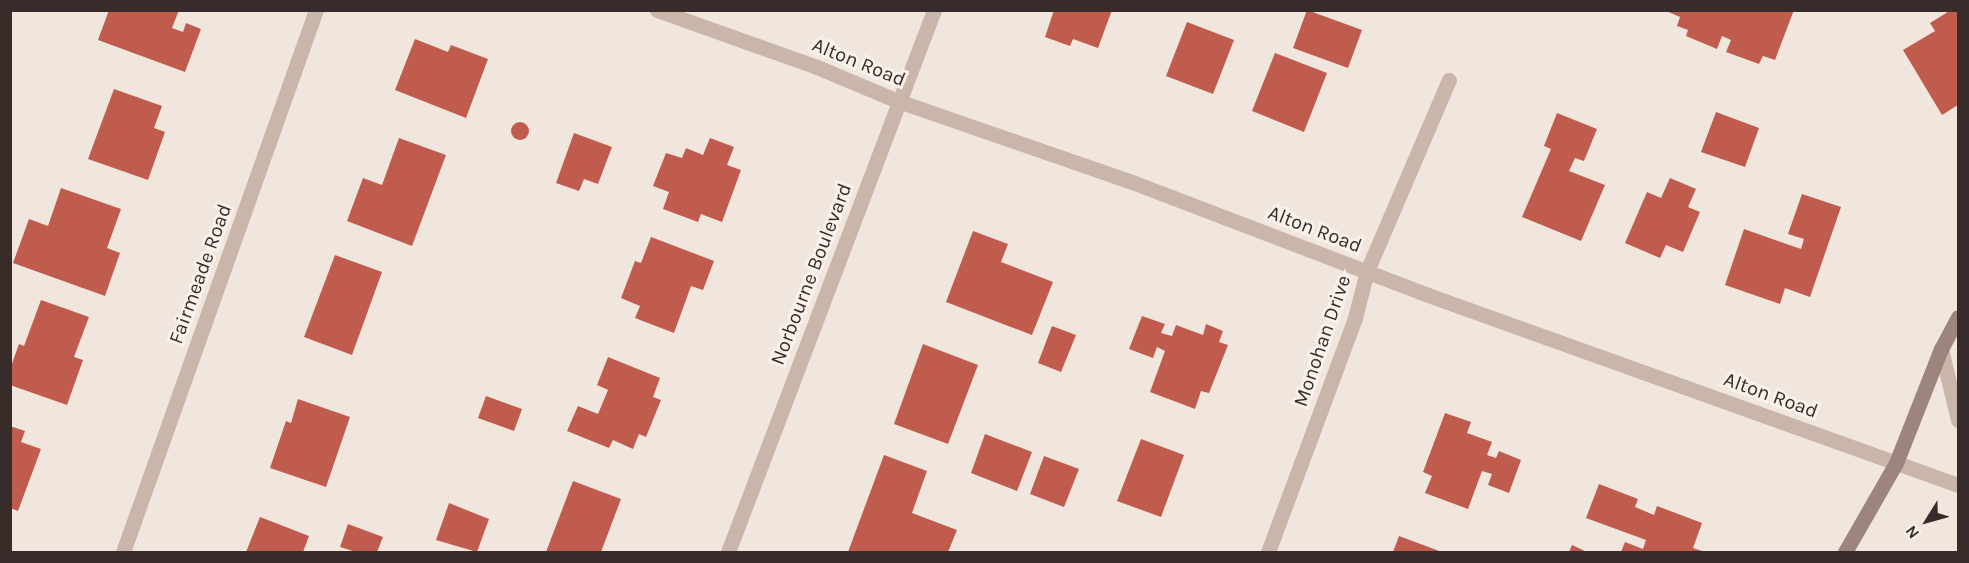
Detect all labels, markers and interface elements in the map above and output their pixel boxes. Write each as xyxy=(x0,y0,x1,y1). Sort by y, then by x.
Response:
street label: Alton Road xyxy=(809,32,909,92)
street label: Norbourne Boulevard xyxy=(765,180,857,368)
street label: Alton Road xyxy=(1265,200,1365,258)
street label: Fairmeade Road xyxy=(164,201,236,347)
street label: Monohan Drive xyxy=(1288,272,1356,410)
street label: Alton Road xyxy=(1721,367,1821,423)
north arrow xyxy=(1897,491,1957,551)
text: N xyxy=(1901,522,1923,542)

